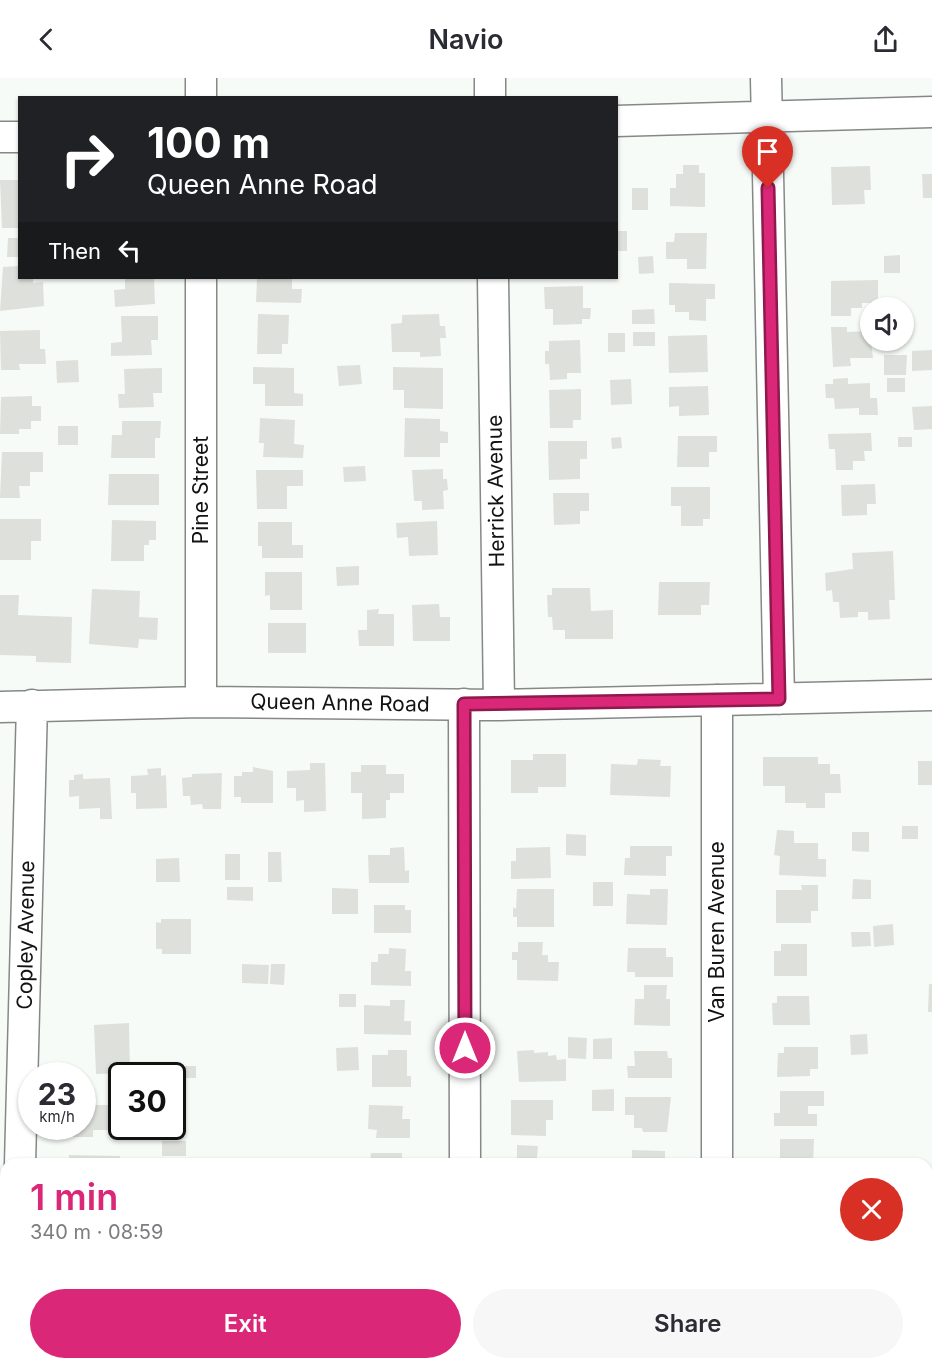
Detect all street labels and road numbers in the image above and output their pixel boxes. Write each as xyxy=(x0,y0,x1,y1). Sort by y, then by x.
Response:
street label: Herrick Avenue xyxy=(482,414,509,568)
street label: Pine Street xyxy=(188,436,213,544)
street label: Queen Anne Road xyxy=(250,688,430,717)
street label: Van Buren Avenue xyxy=(704,841,729,1023)
street label: Copley Avenue xyxy=(12,860,39,1010)

